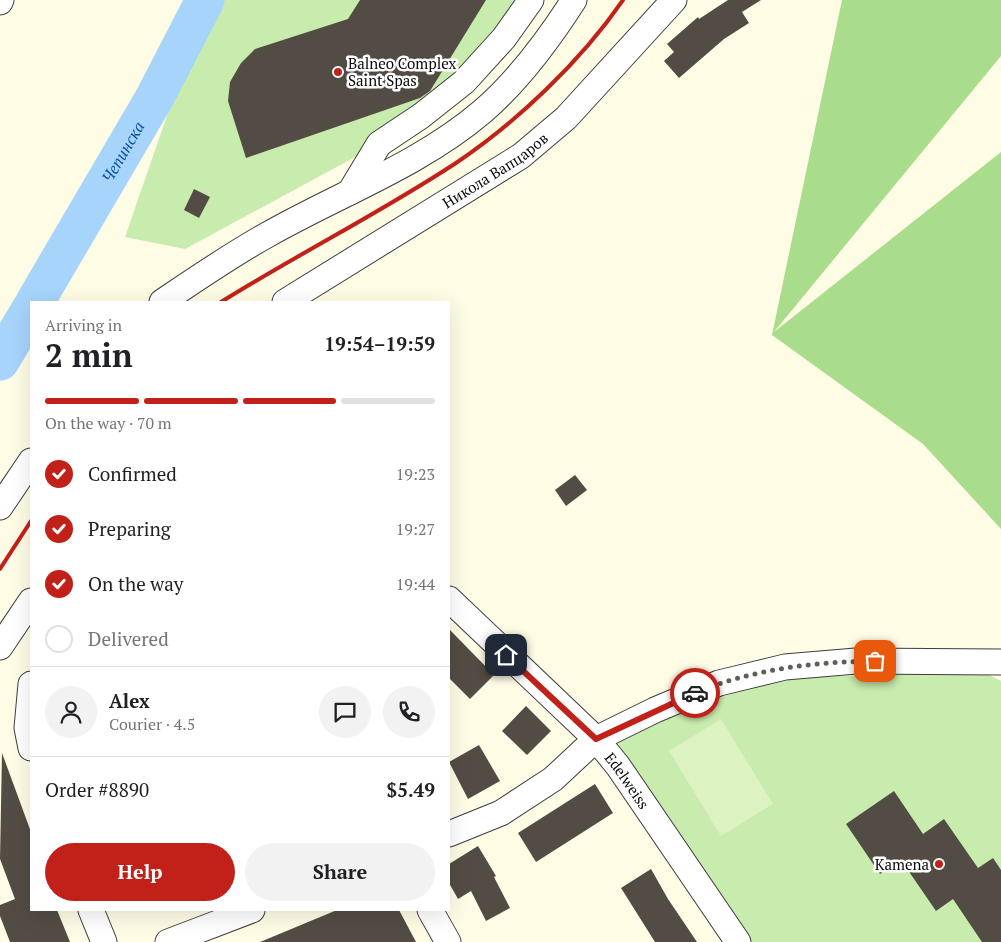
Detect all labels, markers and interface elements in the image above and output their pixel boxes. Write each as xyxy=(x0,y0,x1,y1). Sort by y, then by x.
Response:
place label: Balneo Complex Saint Spas xyxy=(348,53,457,90)
marker: Balneo Complex Saint Spas xyxy=(332,66,344,78)
water label: Чепинска xyxy=(96,117,149,186)
street label: Никола Вапцаров xyxy=(438,128,552,212)
text: Arriving in xyxy=(45,314,122,336)
text: 19:54–19:59 xyxy=(324,331,435,356)
text: 2 min xyxy=(45,334,133,376)
text: On the way · 70 m xyxy=(45,412,172,434)
icon: check xyxy=(45,460,73,488)
text: Confirmed xyxy=(88,461,177,486)
text: 19:23 xyxy=(396,463,435,485)
icon: check xyxy=(45,515,73,543)
text: Preparing xyxy=(88,516,171,541)
text: 19:27 xyxy=(396,518,435,540)
icon: check xyxy=(45,570,73,598)
text: On the way xyxy=(88,571,183,596)
text: 19:44 xyxy=(396,573,435,595)
text: Delivered xyxy=(88,626,169,651)
pin xyxy=(485,634,527,676)
pin xyxy=(854,640,896,682)
icon: home xyxy=(492,641,520,669)
icon: bag xyxy=(861,647,889,675)
courier xyxy=(670,668,720,718)
icon: car xyxy=(681,679,709,707)
button: person xyxy=(45,686,97,738)
button: chat xyxy=(319,686,371,738)
button: phone xyxy=(383,686,435,738)
text: Alex xyxy=(109,688,150,713)
text: Courier · 4.5 xyxy=(109,713,195,735)
street label: Edelweiss xyxy=(601,748,654,813)
text: Order #8890 xyxy=(45,777,149,802)
text: $5.49 xyxy=(386,777,435,802)
button: Help xyxy=(45,843,235,901)
button: Share xyxy=(245,843,435,901)
place label: Kamena xyxy=(875,854,929,874)
marker: Kamena xyxy=(933,858,945,870)

